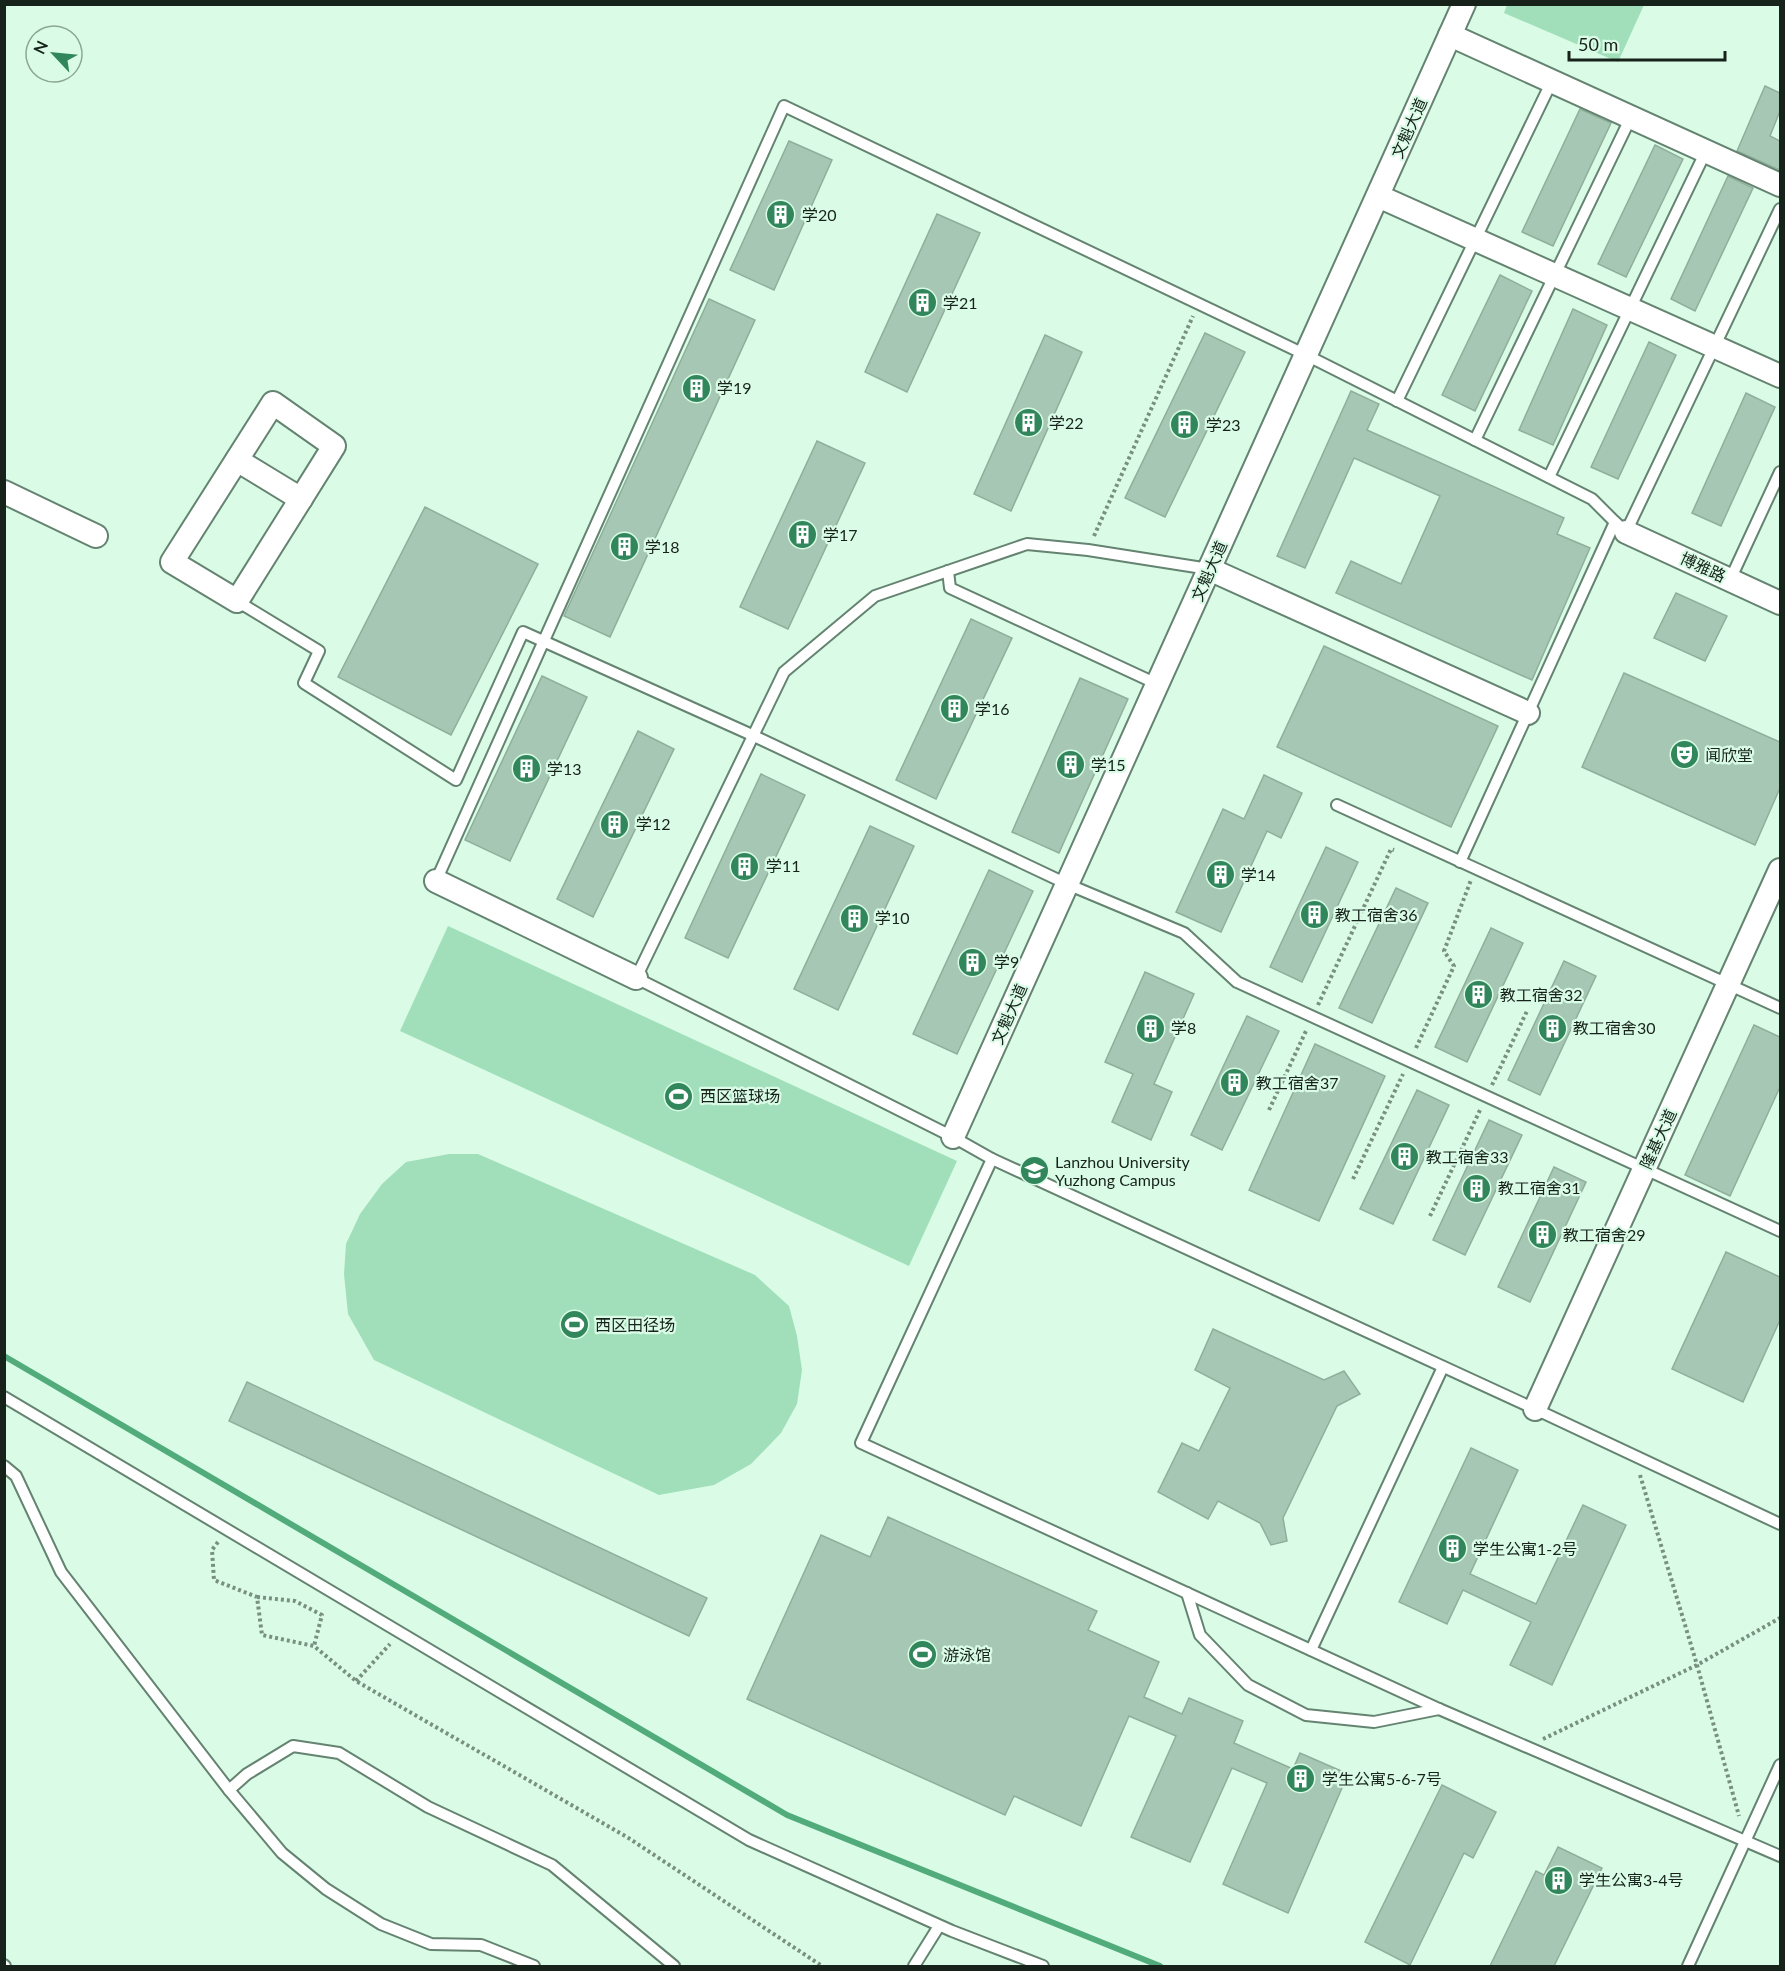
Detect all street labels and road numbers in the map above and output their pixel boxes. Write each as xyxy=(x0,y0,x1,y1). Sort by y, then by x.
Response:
street label: 文魁大道 xyxy=(1387,95,1430,161)
street label: 文魁大道 xyxy=(1187,538,1230,604)
street label: 博雅路 xyxy=(1677,548,1729,585)
street label: 文魁大道 xyxy=(987,981,1030,1047)
street label: 隆基大道 xyxy=(1635,1106,1680,1172)

